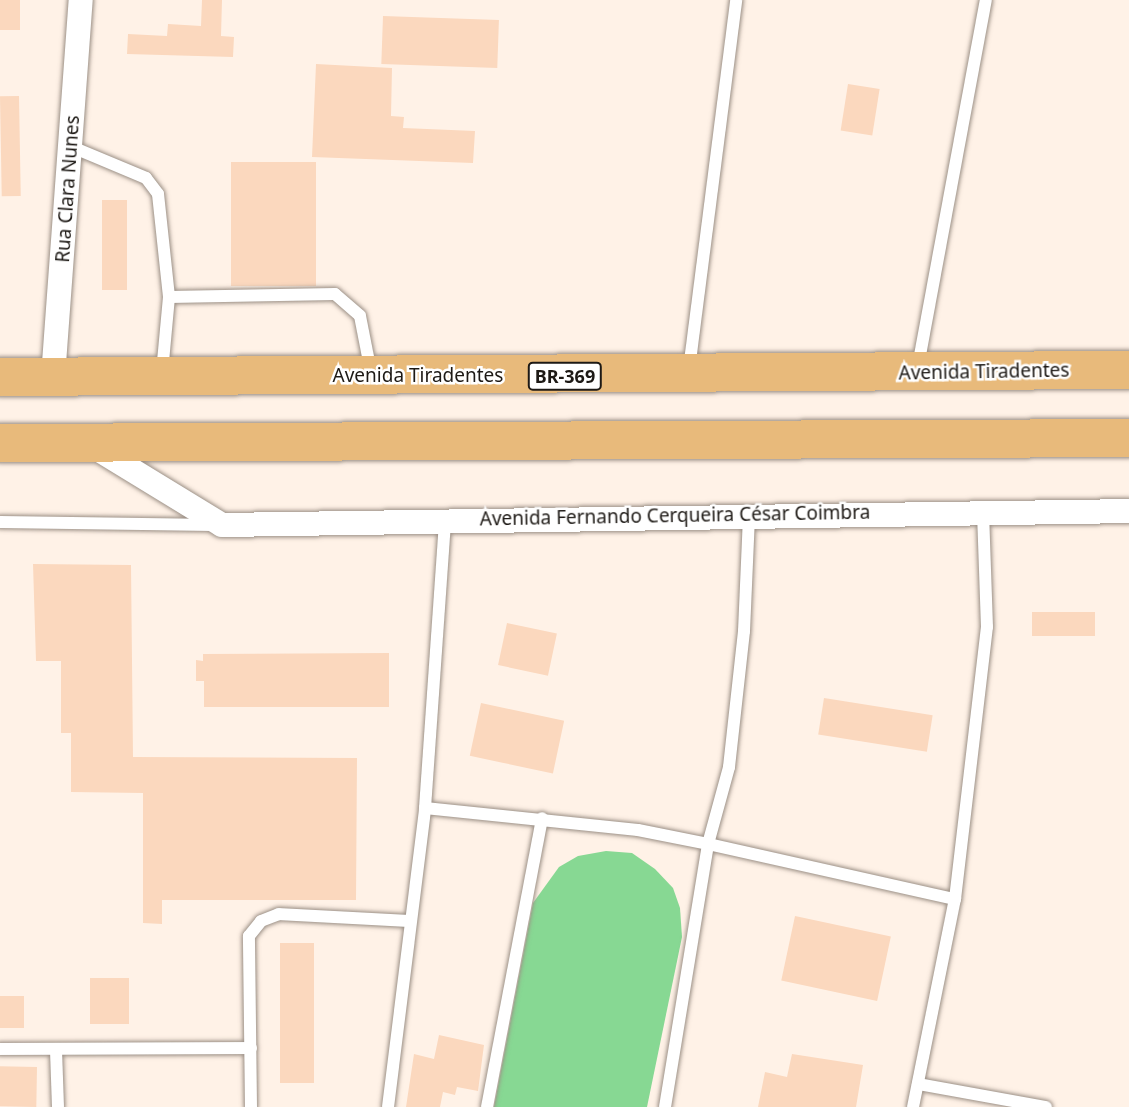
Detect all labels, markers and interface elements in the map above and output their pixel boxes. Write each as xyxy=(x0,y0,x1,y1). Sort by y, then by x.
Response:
street label: Rua Clara Nunes xyxy=(51,115,85,263)
street label: Avenida Tiradentes xyxy=(898,359,1070,385)
road number: BR-369 xyxy=(526,362,604,390)
street label: Avenida Tiradentes xyxy=(333,365,503,387)
street label: Avenida Fernando Cerqueira César Coimbra xyxy=(479,501,871,531)

